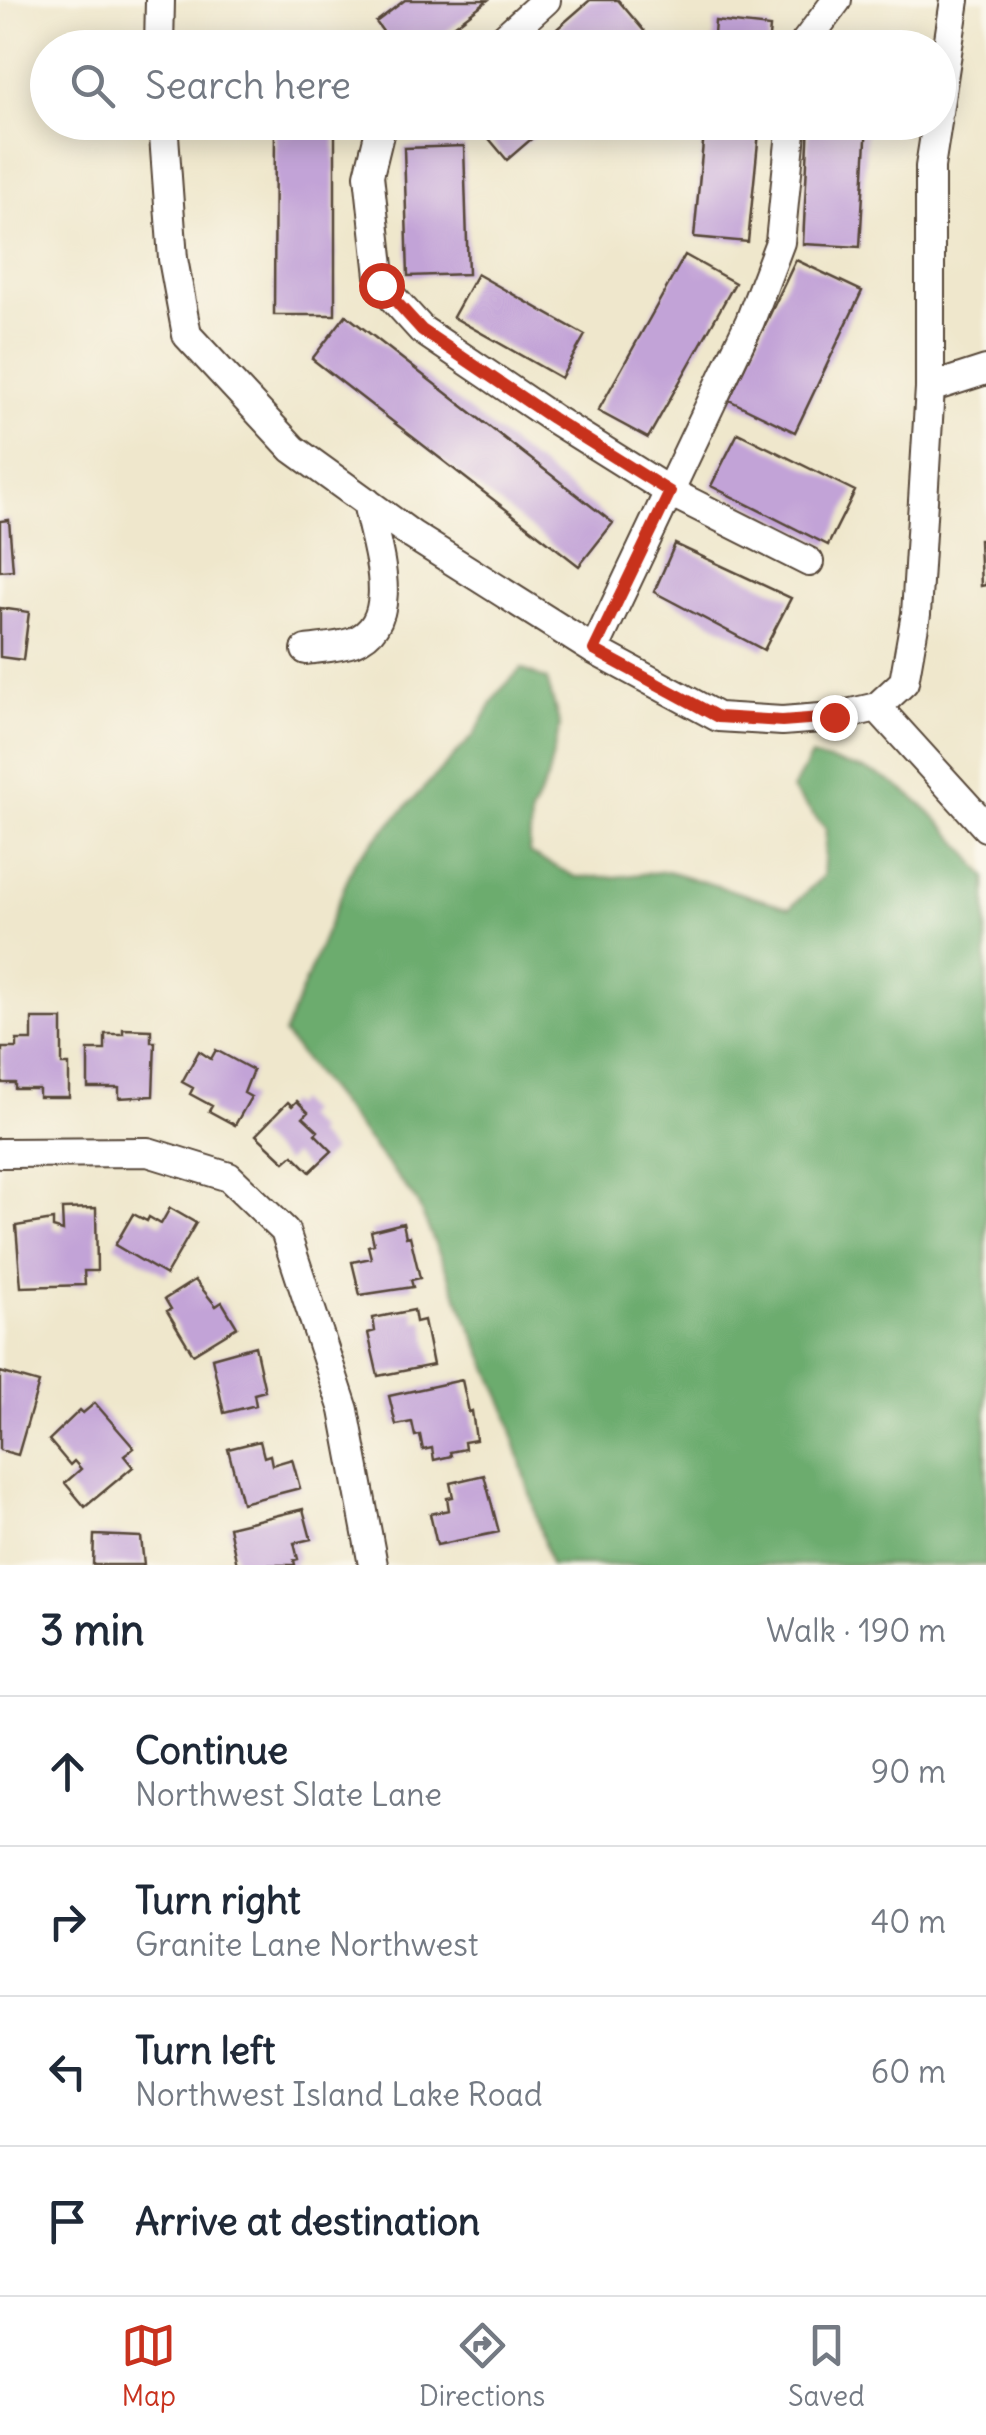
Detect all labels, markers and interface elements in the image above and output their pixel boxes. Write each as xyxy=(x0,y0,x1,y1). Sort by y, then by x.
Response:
search box xyxy=(30,30,956,140)
icon: search xyxy=(65,58,120,113)
text: Search here xyxy=(145,62,351,109)
route start xyxy=(359,263,405,309)
route end xyxy=(812,695,858,741)
text: 3 min xyxy=(40,1604,144,1656)
text: Walk · 190 m xyxy=(766,1610,946,1651)
text: Continue xyxy=(135,1727,288,1774)
icon: ahead xyxy=(40,1744,95,1799)
text: 90 m xyxy=(871,1751,946,1792)
text: Northwest Slate Lane xyxy=(135,1774,442,1815)
text: Turn right xyxy=(135,1877,301,1924)
icon: right xyxy=(40,1894,95,1949)
text: 40 m xyxy=(871,1901,946,1942)
text: Granite Lane Northwest xyxy=(135,1924,479,1965)
text: Turn left xyxy=(135,2027,275,2074)
icon: left xyxy=(40,2044,95,2099)
text: 60 m xyxy=(871,2051,946,2092)
text: Northwest Island Lake Road xyxy=(135,2074,543,2115)
icon: arrive xyxy=(40,2194,95,2249)
text: Arrive at destination xyxy=(135,2198,480,2245)
tab: Map xyxy=(121,2318,176,2414)
tab: Directions xyxy=(419,2318,545,2414)
tab: Saved xyxy=(788,2318,865,2414)

